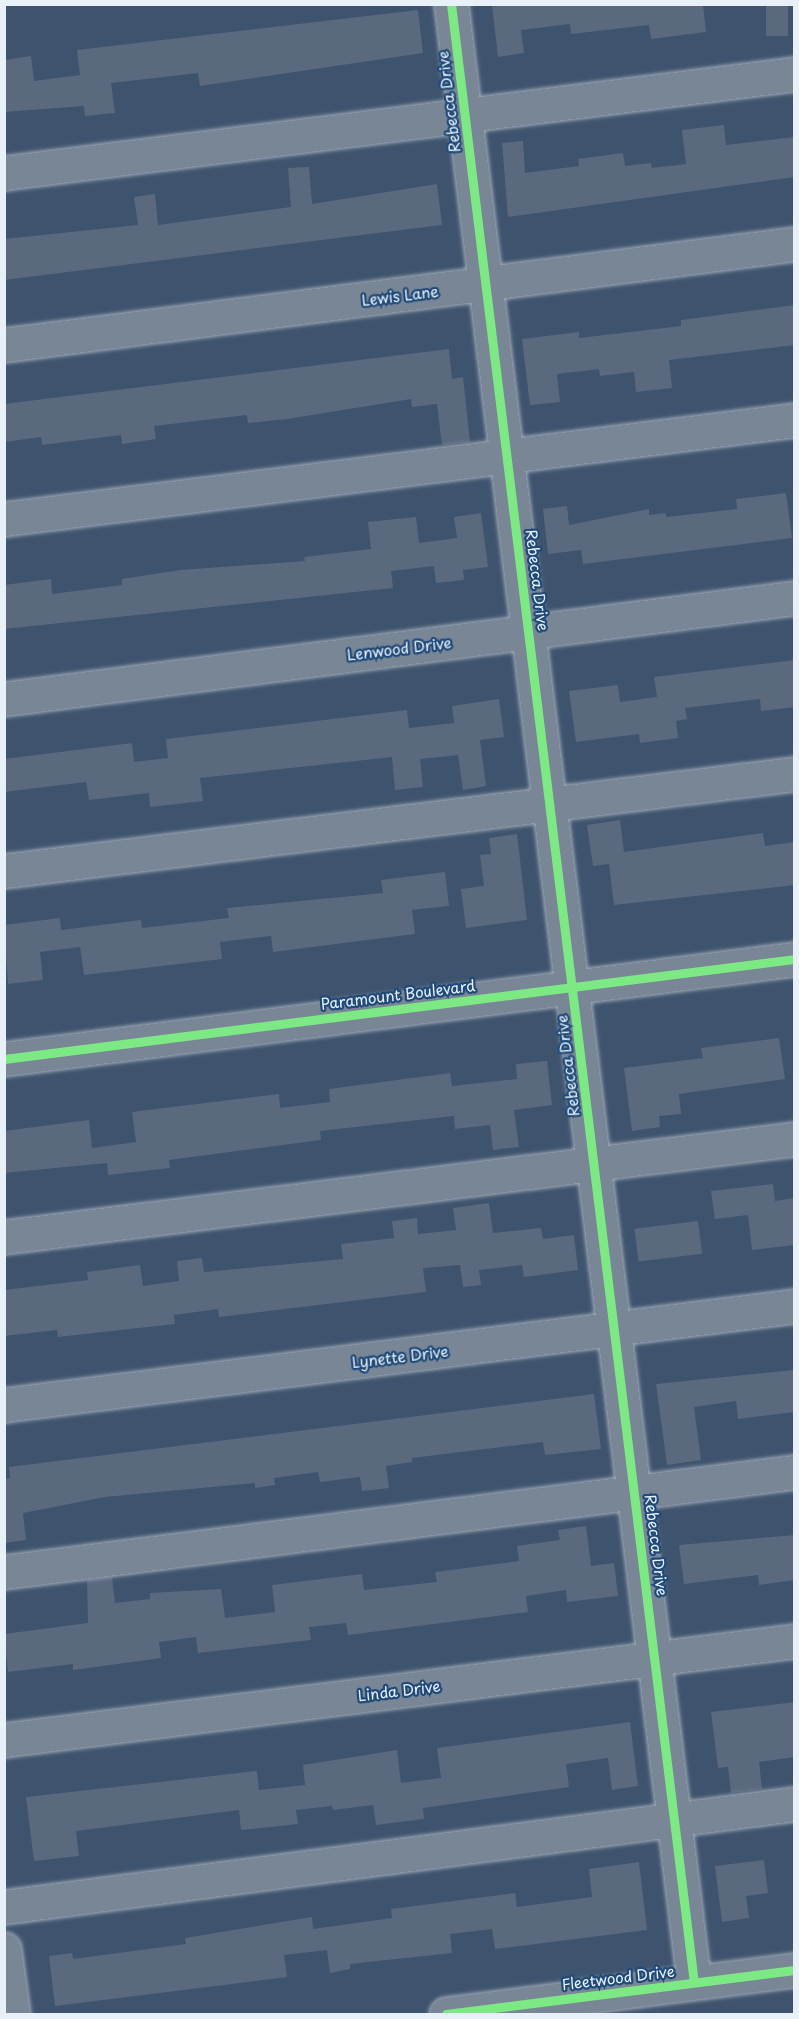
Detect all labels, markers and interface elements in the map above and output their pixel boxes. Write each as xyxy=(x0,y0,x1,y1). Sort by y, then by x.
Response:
street label: Rebecca Drive xyxy=(433,50,463,154)
street label: Lewis Lane xyxy=(360,281,440,309)
street label: Rebecca Drive xyxy=(523,528,553,632)
street label: Lenwood Drive xyxy=(345,633,453,663)
street label: Paramount Boulevard xyxy=(320,976,476,1012)
street label: Rebecca Drive xyxy=(552,1014,582,1118)
street label: Lynette Drive xyxy=(351,1341,449,1371)
street label: Rebecca Drive xyxy=(642,1493,672,1597)
street label: Linda Drive xyxy=(357,1676,441,1704)
street label: Fleetwood Drive xyxy=(560,1961,676,1993)

